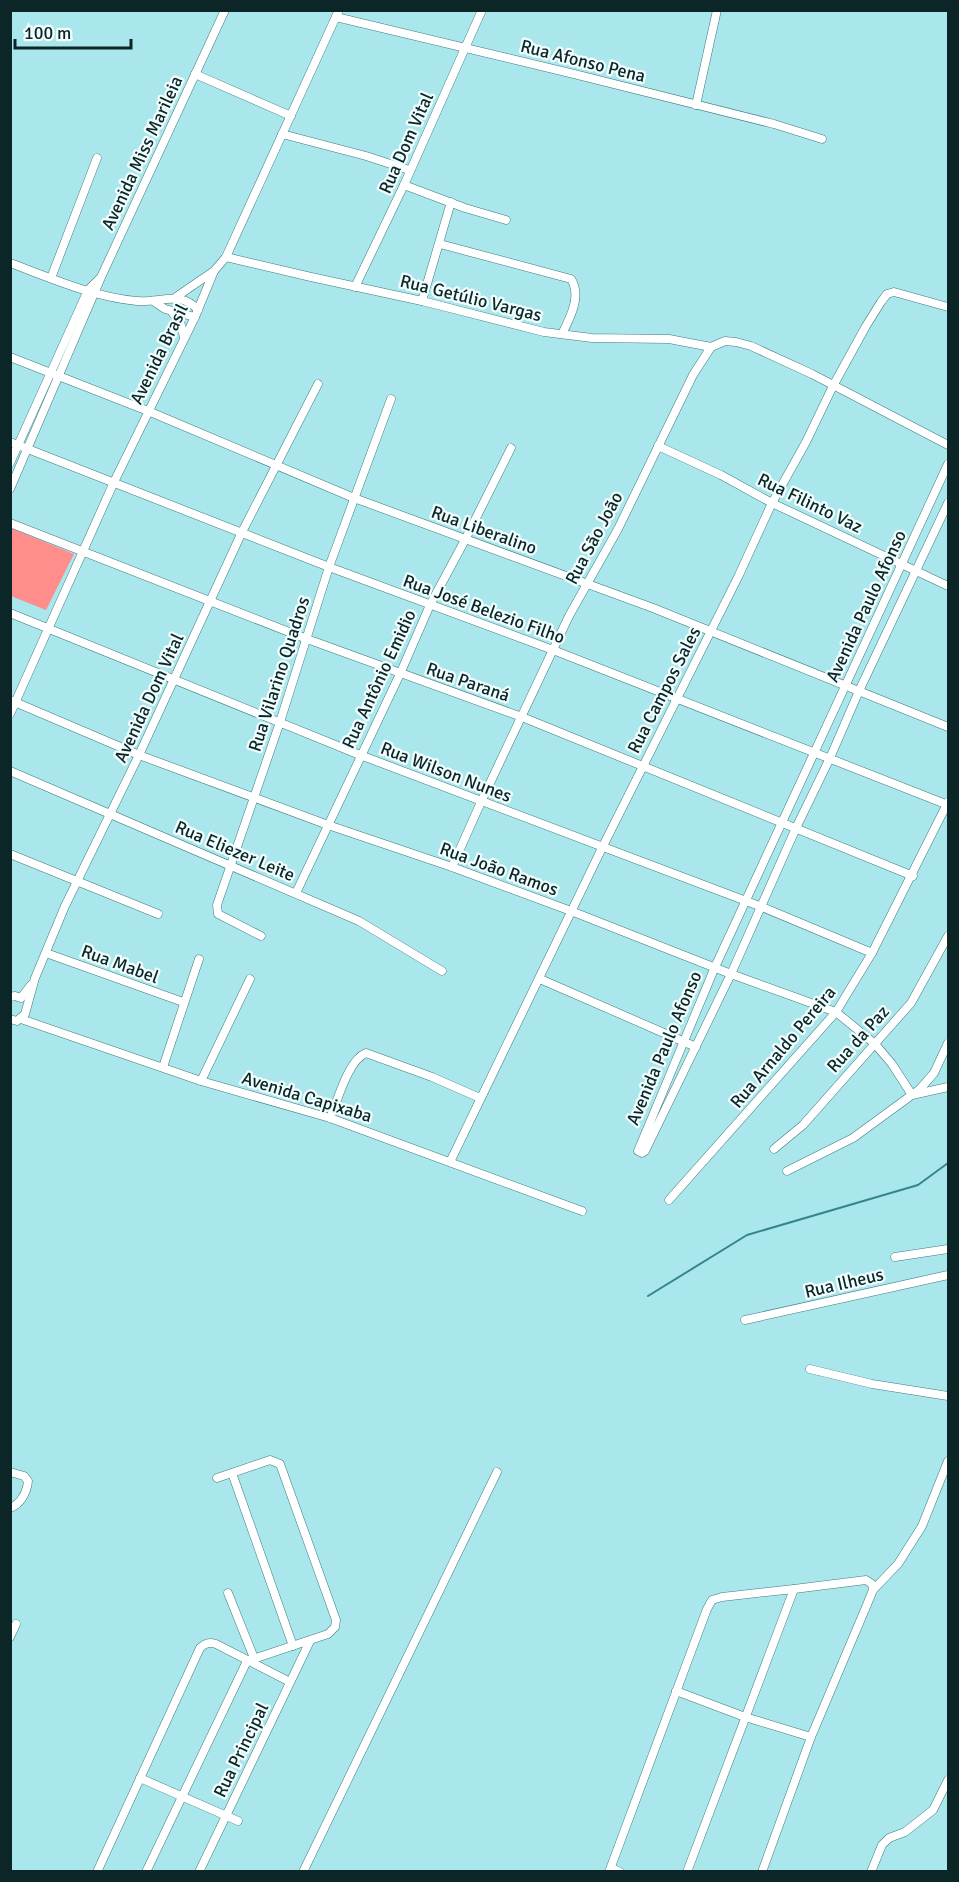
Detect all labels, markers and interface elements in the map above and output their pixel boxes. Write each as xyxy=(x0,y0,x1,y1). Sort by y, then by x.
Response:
scale bar xyxy=(15,12,130,50)
text: 100 m xyxy=(24,22,71,44)
street label: Rua Afonso Pena xyxy=(518,35,648,87)
street label: Avenida Miss Marileia xyxy=(97,72,187,234)
street label: Rua Dom Vital xyxy=(374,89,438,197)
street label: Rua Getúlio Vargas xyxy=(398,270,544,326)
street label: Avenida Brasil xyxy=(125,300,193,408)
street label: Rua Filinto Vaz xyxy=(754,468,866,538)
street label: Rua São João xyxy=(560,488,628,588)
street label: Rua Liberalino xyxy=(428,501,540,559)
street label: Avenida Paulo Afonso xyxy=(821,526,911,686)
street label: Rua José Belezio Filho xyxy=(400,569,568,649)
street label: Rua Vilarino Quadros xyxy=(244,594,314,754)
street label: Rua Antônio Emidio xyxy=(337,606,421,752)
street label: Rua Campos Sales xyxy=(623,623,706,757)
street label: Avenida Dom Vital xyxy=(109,630,189,766)
street label: Rua Paraná xyxy=(423,657,513,707)
street label: Rua Wilson Nunes xyxy=(377,737,515,807)
street label: Rua Eliezer Leite xyxy=(172,816,298,886)
street label: Rua João Ramos xyxy=(437,837,561,901)
street label: Rua Mabel xyxy=(78,940,162,988)
street label: Avenida Paulo Afonso xyxy=(622,968,706,1128)
street label: Rua Arnaldo Pereira xyxy=(726,982,840,1112)
street label: Rua da Paz xyxy=(822,1001,894,1077)
street label: Avenida Capixaba xyxy=(239,1067,375,1127)
street label: Rua Ilheus xyxy=(802,1263,886,1303)
street label: Rua Principal xyxy=(209,1699,273,1801)

